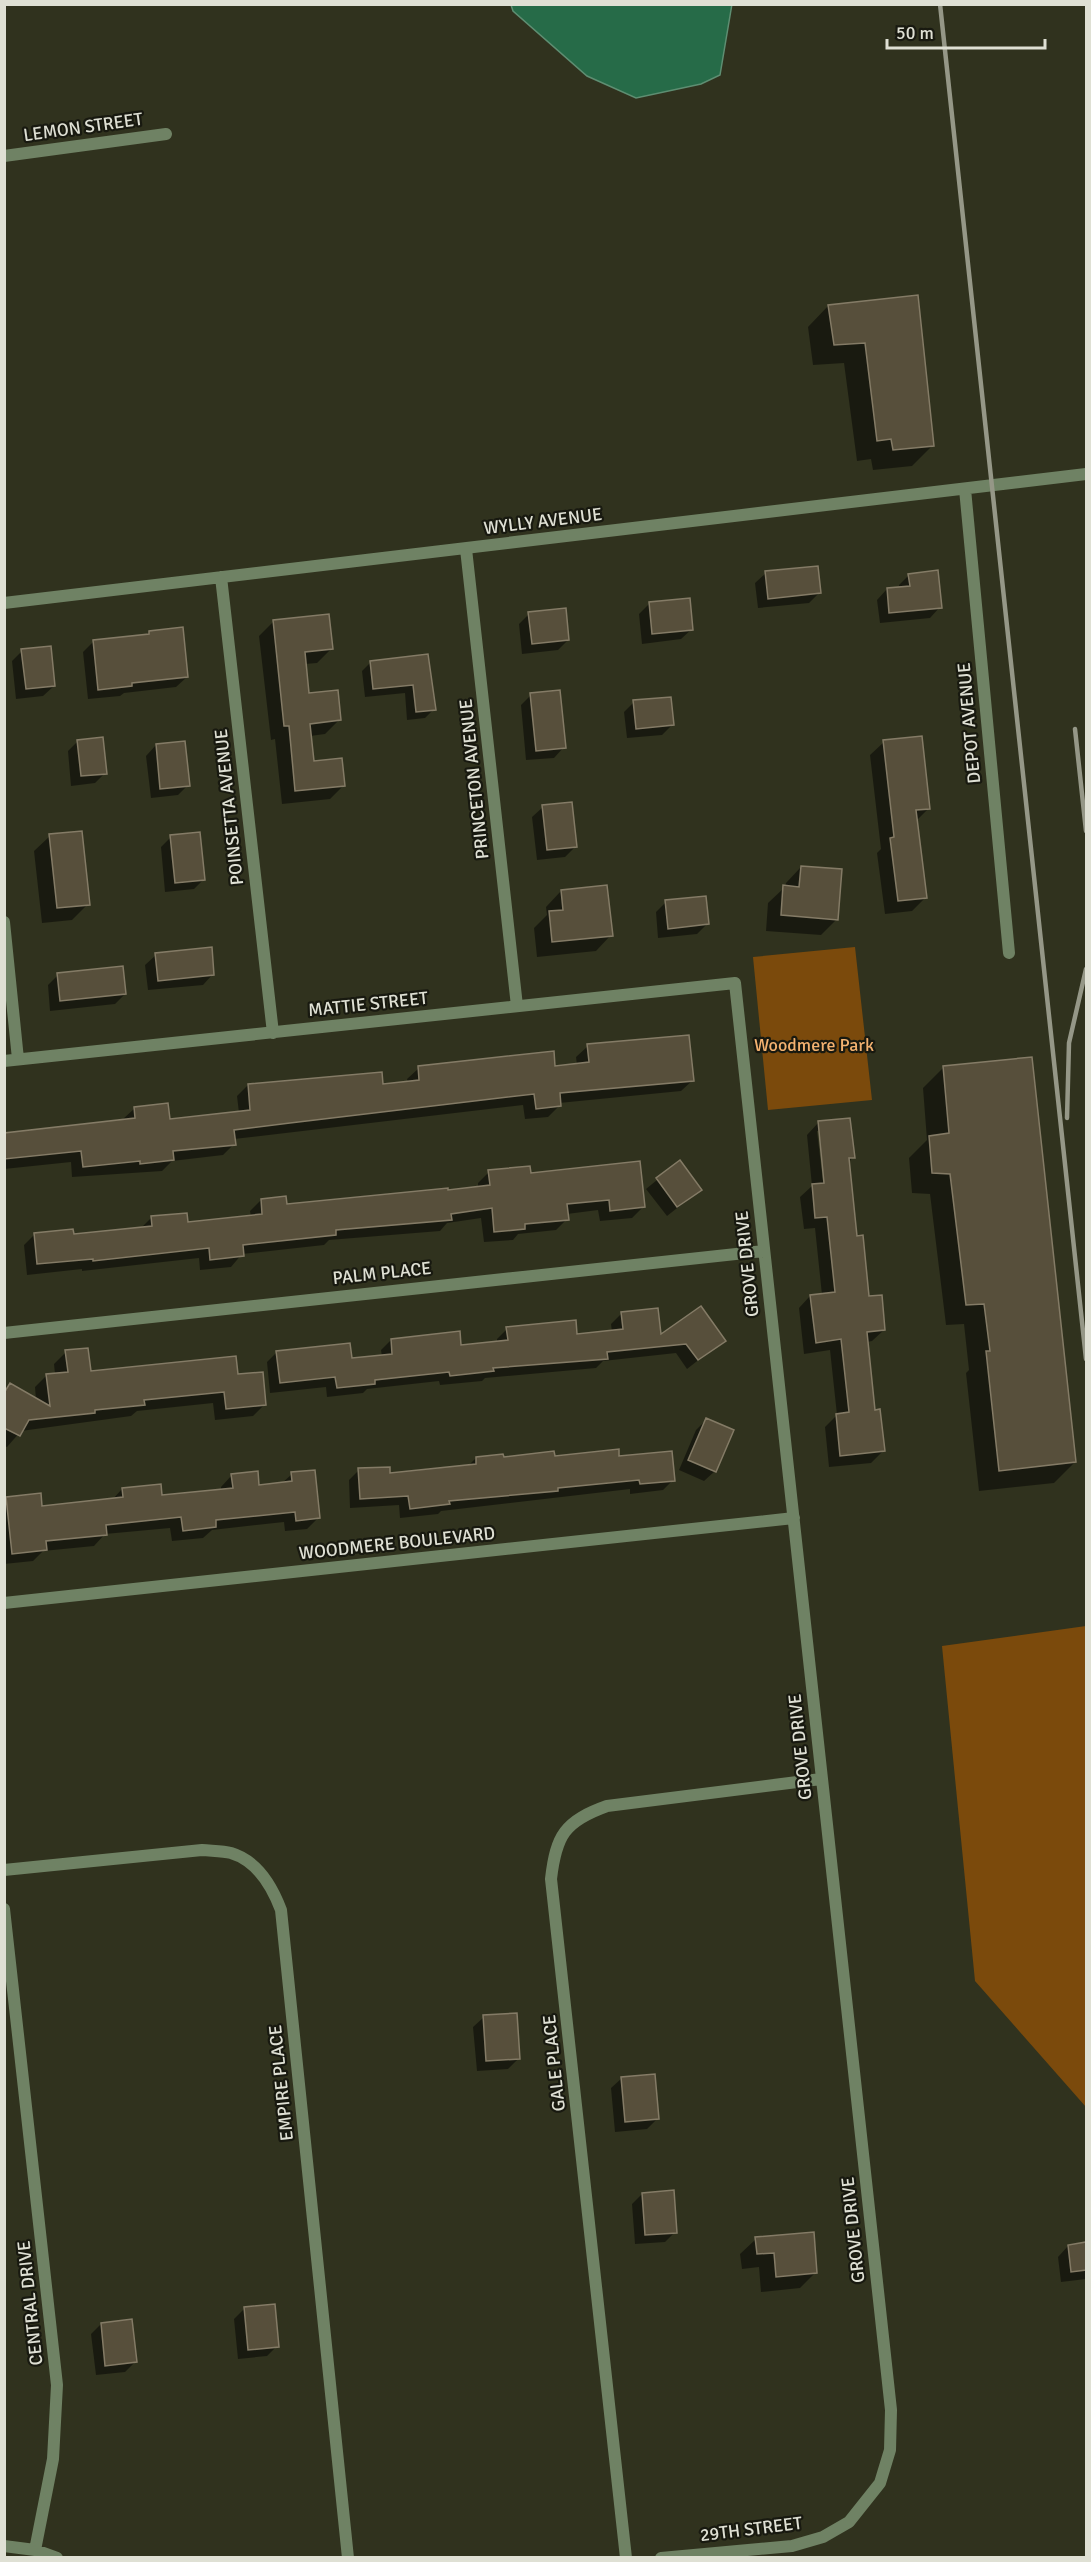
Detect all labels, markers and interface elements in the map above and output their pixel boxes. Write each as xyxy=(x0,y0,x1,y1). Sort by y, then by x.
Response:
scale bar xyxy=(887,12,1044,50)
text: 50 m xyxy=(896,22,934,44)
street label: LEMON STREET xyxy=(22,108,144,146)
street label: WYLLY AVENUE xyxy=(482,503,604,539)
street label: DEPOT AVENUE xyxy=(953,662,985,784)
street label: PRINCETON AVENUE xyxy=(455,698,493,860)
street label: POINSETTA AVENUE xyxy=(210,728,248,886)
street label: MATTIE STREET xyxy=(307,987,429,1021)
park label: Woodmere Park xyxy=(754,1034,874,1056)
street label: GROVE DRIVE xyxy=(730,1210,764,1318)
street label: PALM PLACE xyxy=(332,1257,432,1289)
street label: WOODMERE BOULEVARD xyxy=(298,1522,496,1564)
street label: GROVE DRIVE xyxy=(783,1693,817,1801)
street label: GALE PLACE xyxy=(538,2014,570,2112)
street label: EMPIRE PLACE xyxy=(264,2024,298,2142)
street label: GROVE DRIVE xyxy=(836,2176,870,2284)
street label: CENTRAL DRIVE xyxy=(13,2239,47,2367)
street label: 29TH STREET xyxy=(699,2512,804,2546)

